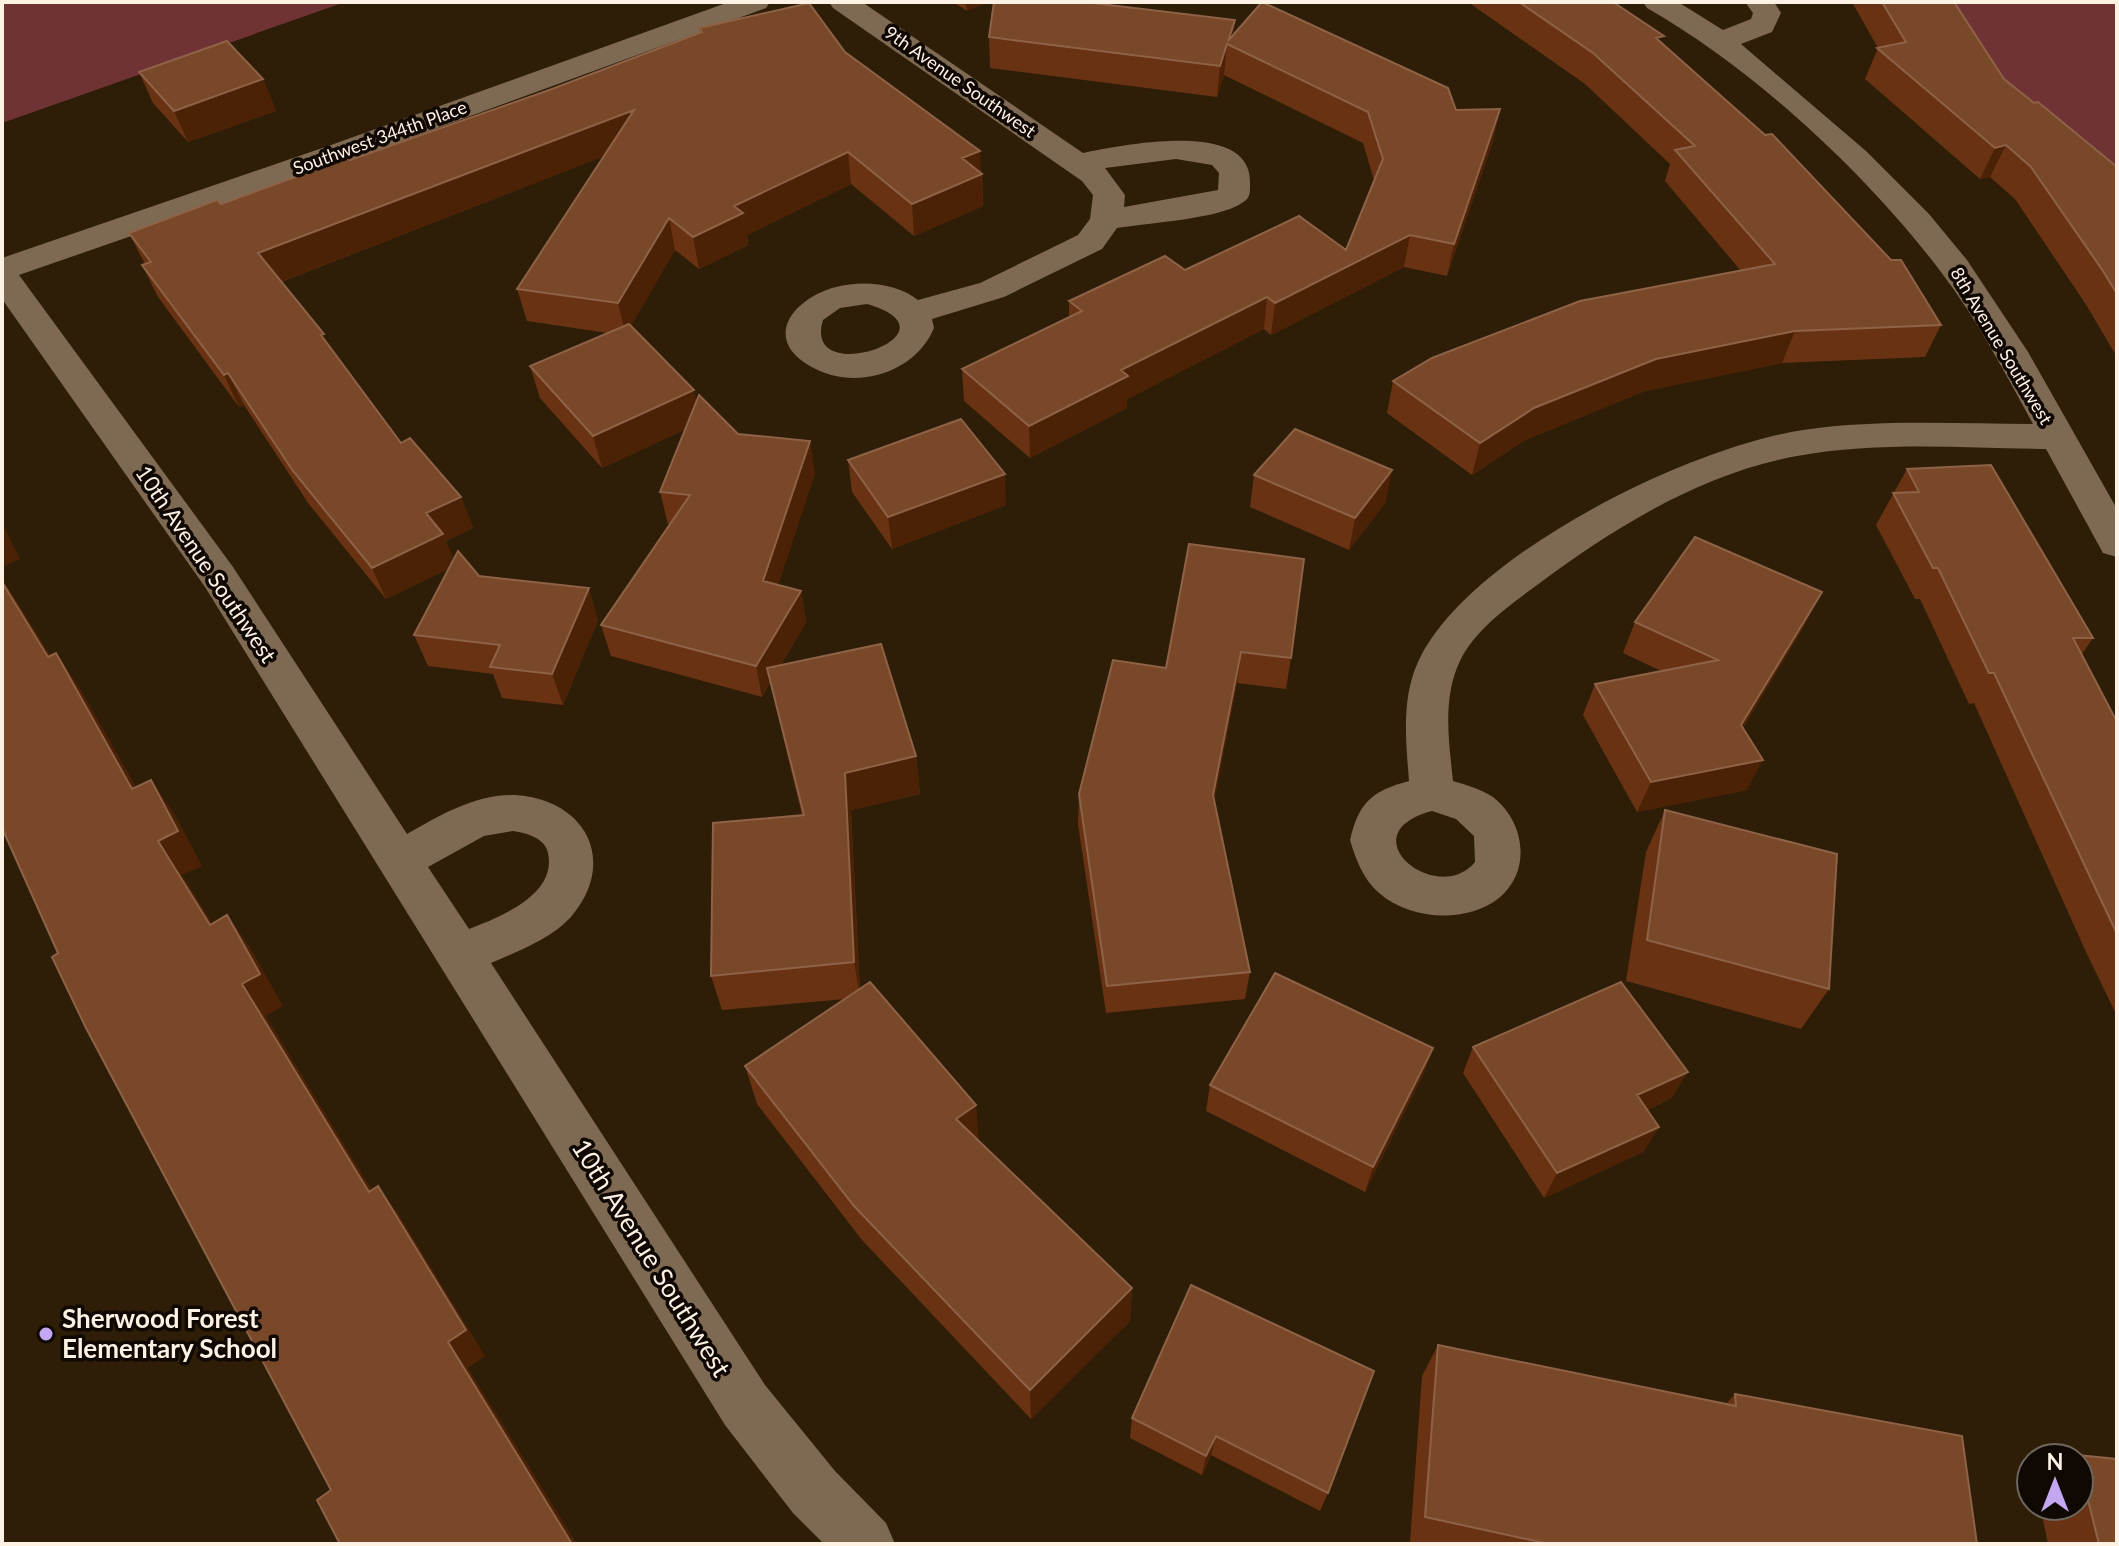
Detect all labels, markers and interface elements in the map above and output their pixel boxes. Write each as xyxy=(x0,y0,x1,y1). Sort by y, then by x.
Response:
street label: 9th Avenue Southwest xyxy=(881,21,1041,142)
street label: Southwest 344th Place xyxy=(290,95,469,179)
street label: 8th Avenue Southwest xyxy=(1946,263,2058,428)
street label: 10th Avenue Southwest xyxy=(130,460,283,667)
street label: 10th Avenue Southwest xyxy=(566,1133,738,1383)
place label: Sherwood Forest Elementary School xyxy=(62,1302,277,1364)
marker: Sherwood Forest Elementary School xyxy=(37,1325,55,1343)
north arrow xyxy=(2015,1442,2095,1522)
text: N xyxy=(2047,1448,2063,1475)

